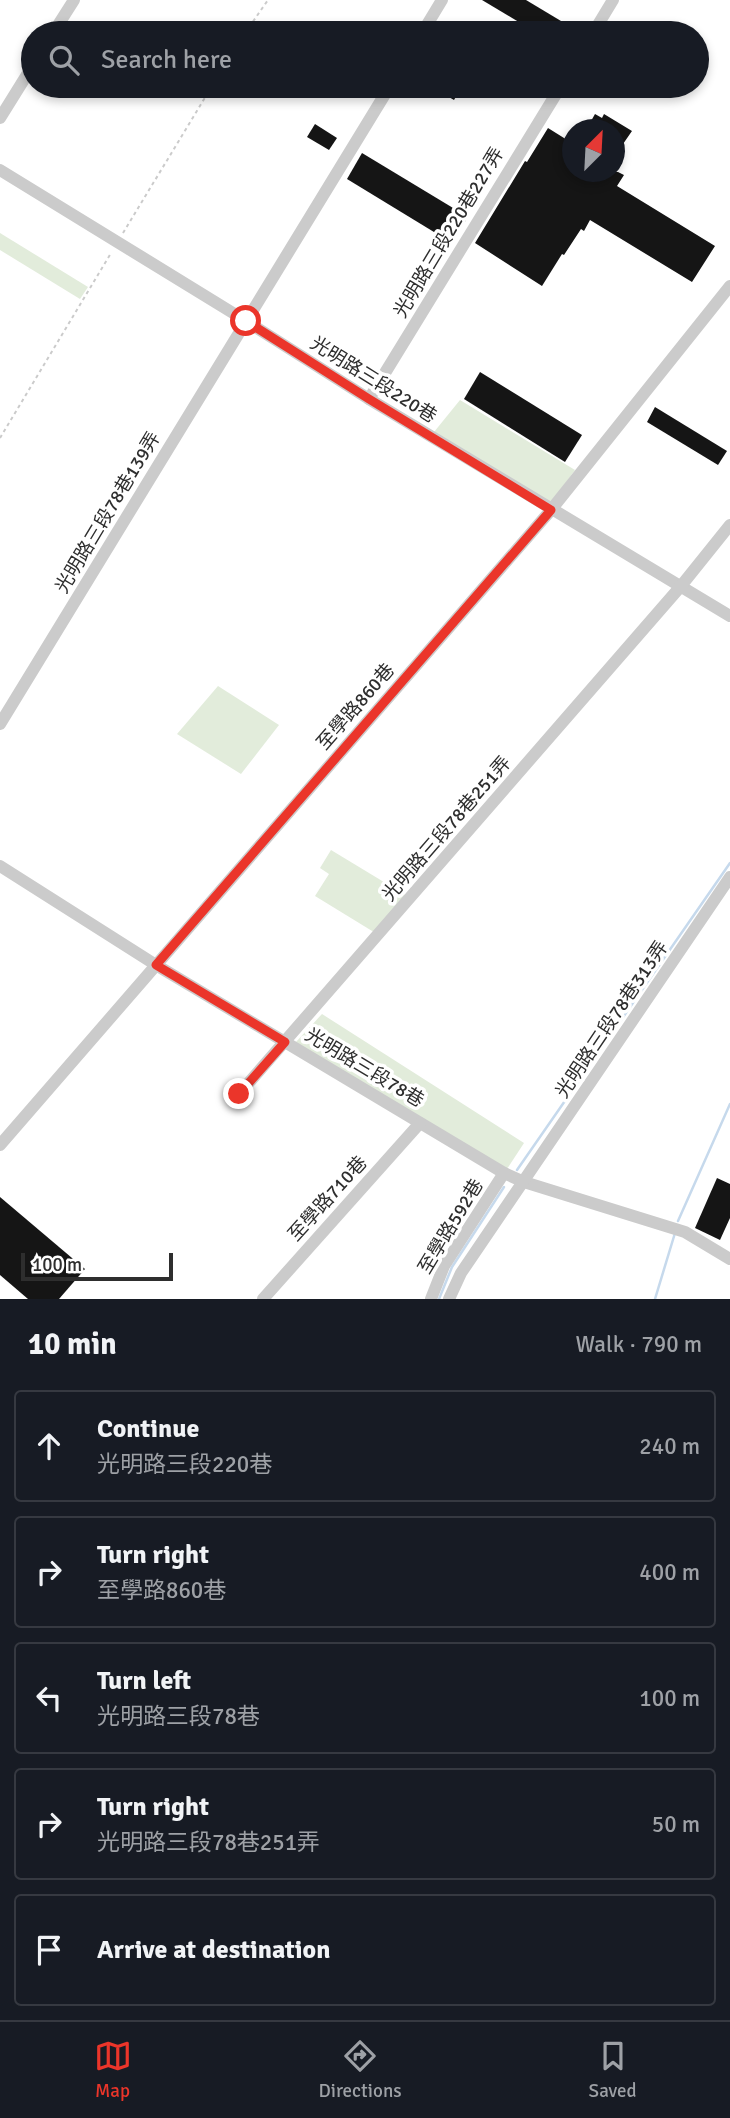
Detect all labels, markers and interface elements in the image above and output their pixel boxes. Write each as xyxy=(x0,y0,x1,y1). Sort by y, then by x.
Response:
search box xyxy=(21,21,709,98)
icon: search xyxy=(45,41,83,79)
text: Search here xyxy=(101,44,232,76)
north arrow xyxy=(562,119,625,182)
street label: 光明路三段220巷227弄 xyxy=(388,143,509,322)
route start xyxy=(230,305,261,336)
street label: 光明路三段220巷 xyxy=(306,331,441,428)
street label: 光明路三段78巷139弄 xyxy=(50,427,166,598)
street label: 至學路860巷 xyxy=(312,658,400,755)
street label: 光明路三段78巷251弄 xyxy=(377,751,516,906)
street label: 光明路三段78巷313弄 xyxy=(550,936,673,1103)
street label: 光明路三段78巷 xyxy=(301,1023,428,1113)
route end xyxy=(223,1078,254,1109)
street label: 至學路710巷 xyxy=(283,1151,372,1246)
street label: 至學路592巷 xyxy=(413,1175,489,1278)
scale bar xyxy=(21,1250,173,1282)
text: 100 m xyxy=(32,1253,82,1277)
text: 10 min xyxy=(28,1326,117,1363)
text: Walk · 790 m xyxy=(576,1330,702,1359)
text: Continue xyxy=(97,1413,199,1445)
icon: ahead xyxy=(30,1427,68,1465)
text: 240 m xyxy=(639,1432,700,1461)
text: 光明路三段220巷 xyxy=(97,1450,272,1479)
text: Turn right xyxy=(97,1539,209,1571)
icon: right xyxy=(30,1553,68,1591)
text: 400 m xyxy=(639,1558,700,1587)
text: 至學路860巷 xyxy=(97,1576,226,1605)
text: Turn left xyxy=(97,1665,191,1697)
icon: left xyxy=(30,1679,68,1717)
text: 100 m xyxy=(639,1684,700,1713)
text: 光明路三段78巷 xyxy=(97,1702,260,1731)
text: Turn right xyxy=(97,1791,209,1823)
icon: right xyxy=(30,1805,68,1843)
text: 50 m xyxy=(652,1810,700,1839)
text: 光明路三段78巷251弄 xyxy=(97,1828,320,1857)
icon: arrive xyxy=(30,1931,68,1969)
text: Arrive at destination xyxy=(97,1934,330,1966)
tab: Map xyxy=(94,2037,132,2103)
tab: Directions xyxy=(319,2037,402,2103)
tab: Saved xyxy=(589,2037,636,2103)

